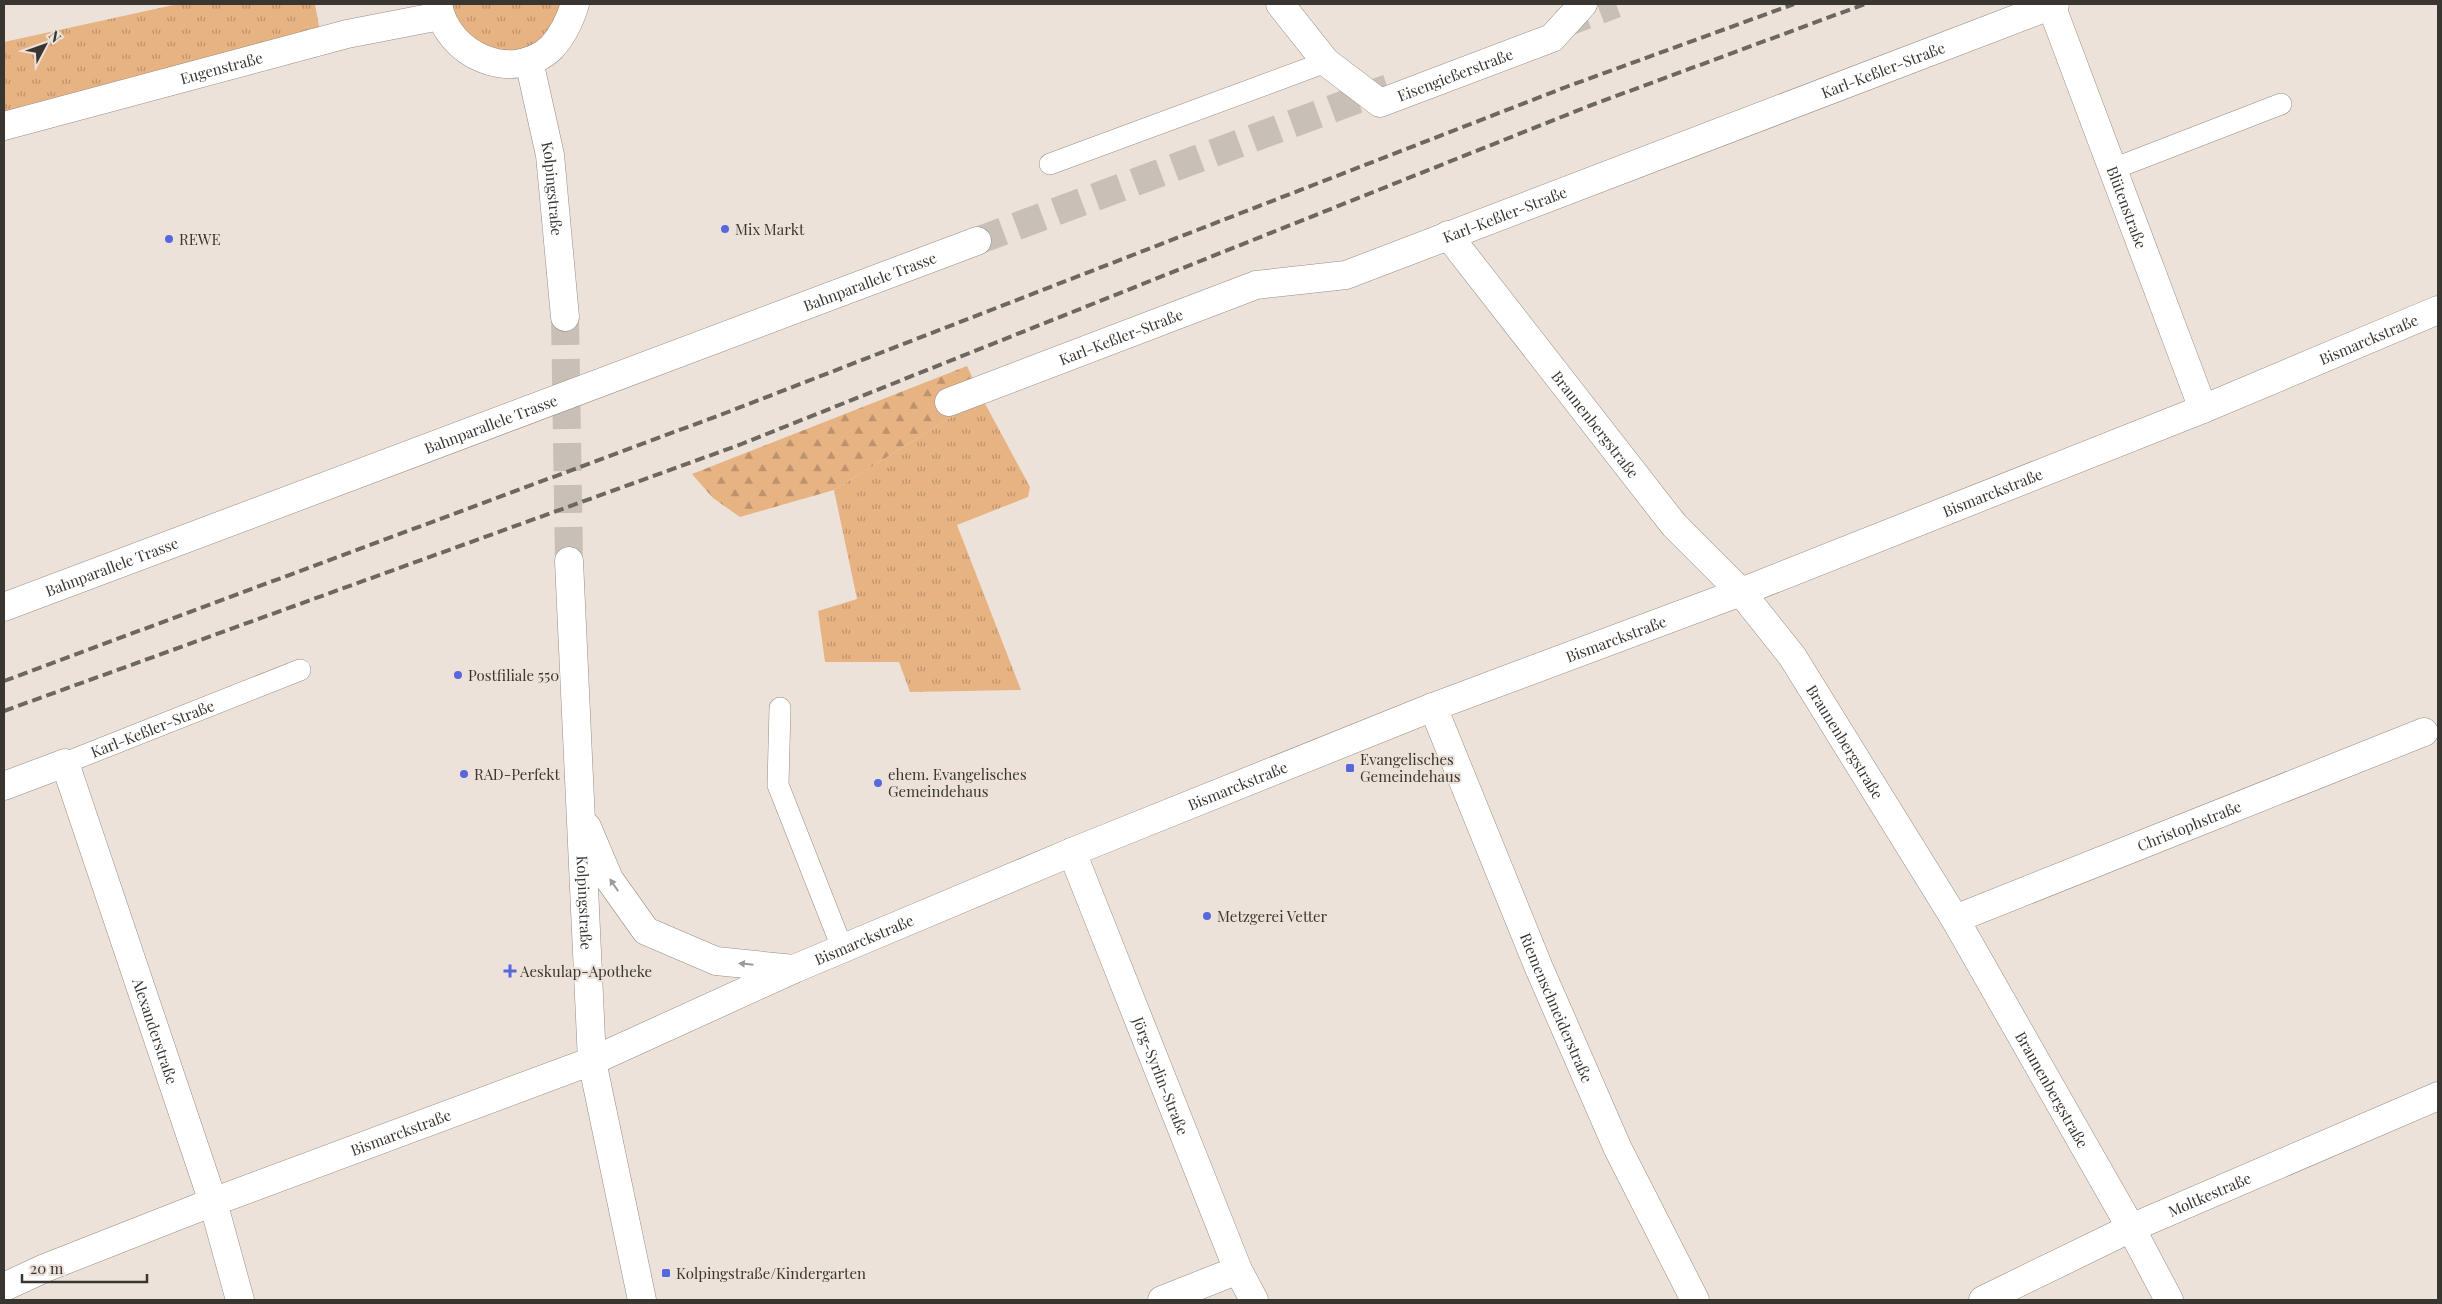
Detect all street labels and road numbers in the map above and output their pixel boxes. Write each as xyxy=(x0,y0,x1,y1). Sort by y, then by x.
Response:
street label: Karl-Keßler-Straße xyxy=(1818,37,1948,102)
street label: Eisengießerstraße xyxy=(1394,44,1516,106)
street label: Eugenstraße xyxy=(178,47,265,88)
street label: Kolpingstraße xyxy=(537,140,567,237)
street label: Blütenstraße xyxy=(2102,163,2152,251)
street label: Karl-Keßler-Straße xyxy=(1440,182,1570,247)
street label: Bahnparallele Trasse xyxy=(800,247,939,315)
street label: Karl-Keßler-Straße xyxy=(1056,304,1186,369)
street label: Bismarckstraße xyxy=(2316,310,2421,369)
street label: Braunenbergstraße xyxy=(1547,367,1644,482)
street label: Bahnparallele Trasse xyxy=(421,390,560,458)
street label: Bismarckstraße xyxy=(1940,464,2045,521)
street label: Bahnparallele Trasse xyxy=(42,532,181,601)
street label: Bismarckstraße xyxy=(1563,611,1669,667)
street label: Braunenbergstraße xyxy=(1802,681,1888,803)
street label: Karl-Keßler-Straße xyxy=(88,695,217,762)
street label: Bismarckstraße xyxy=(1185,757,1290,815)
street label: Christophstraße xyxy=(2134,796,2244,855)
street label: Kolpingstraße xyxy=(573,855,597,950)
street label: Bismarckstraße xyxy=(811,910,917,969)
street label: Riemenschneiderstraße xyxy=(1516,930,1598,1085)
street label: Alexanderstraße xyxy=(128,974,183,1087)
street label: Jörg-Syrlin-Straße xyxy=(1128,1013,1193,1138)
street label: Braunenbergstraße xyxy=(2011,1028,2093,1151)
street label: Bismarckstraße xyxy=(348,1104,454,1160)
street label: Moltkestraße xyxy=(2165,1168,2254,1221)

